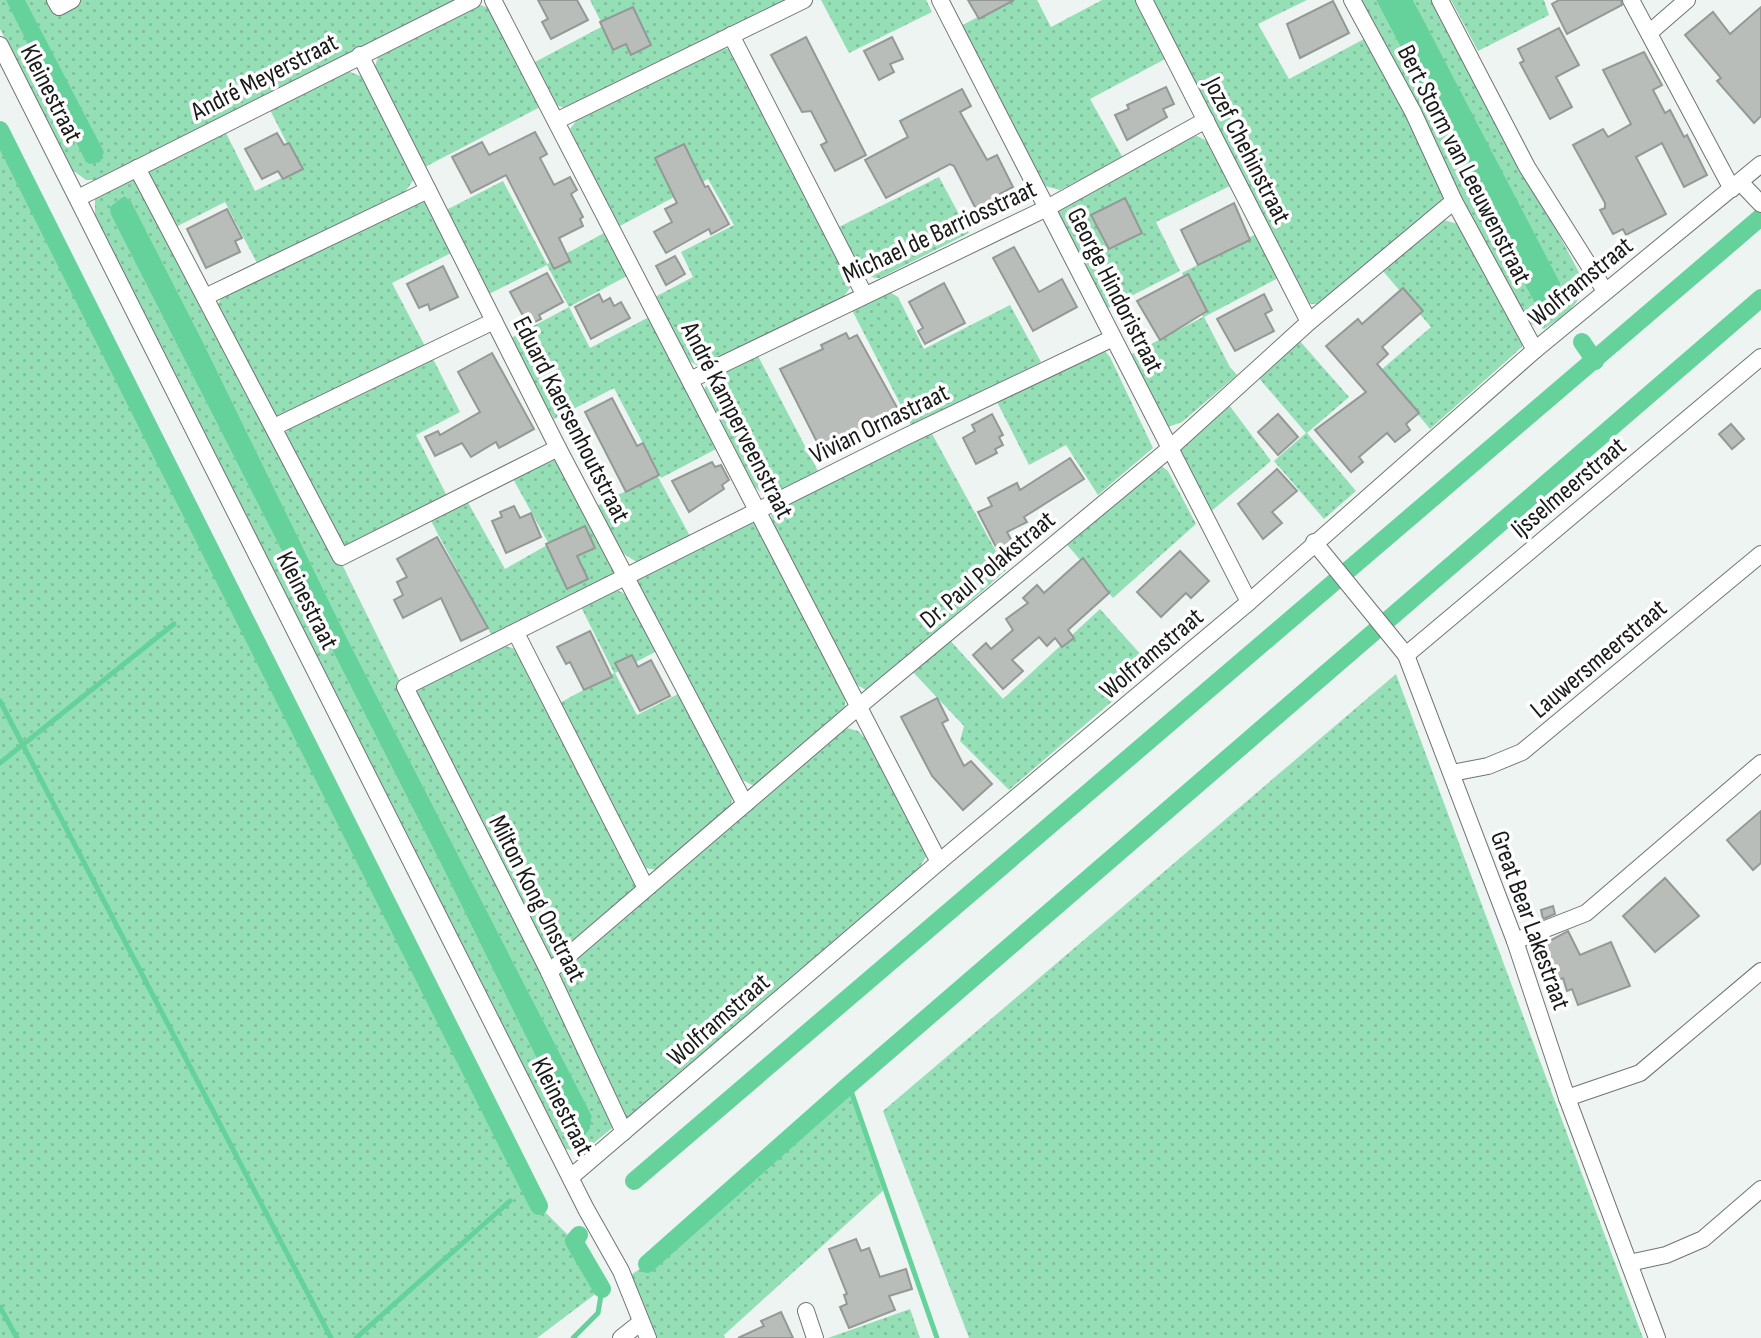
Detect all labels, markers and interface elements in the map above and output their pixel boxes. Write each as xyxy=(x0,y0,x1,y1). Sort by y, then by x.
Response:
street label: André Meyerstraat xyxy=(185,27,343,128)
street label: Kleinestraat xyxy=(13,40,89,148)
street label: Bert Storm van Leeuwenstraat xyxy=(1390,40,1537,289)
street label: Jozef Chehinstraat xyxy=(1196,71,1297,229)
street label: Michael de Barriosstraat xyxy=(838,174,1041,291)
street label: George Hindoristraat xyxy=(1060,203,1170,379)
street label: Wolframstraat xyxy=(1522,231,1640,334)
street label: Eduard Kaersenhoutstraat xyxy=(505,311,636,528)
street label: André Kamperveenstraat xyxy=(673,316,800,524)
street label: Vivian Ornastraat xyxy=(805,377,954,471)
street label: Ijsselmeerstraat xyxy=(1505,431,1633,545)
street label: Dr. Paul Polakstraat xyxy=(914,505,1062,636)
street label: Kleinestraat xyxy=(269,547,345,655)
street label: Lauwersmeerstraat xyxy=(1524,593,1674,725)
street label: Wolframstraat xyxy=(1094,602,1210,706)
street label: Milton Kong Onstraat xyxy=(481,810,592,987)
street label: Great Bear Lakestraat xyxy=(1483,827,1576,1014)
street label: Wolframstraat xyxy=(661,967,777,1073)
street label: Kleinestraat xyxy=(524,1053,600,1161)

